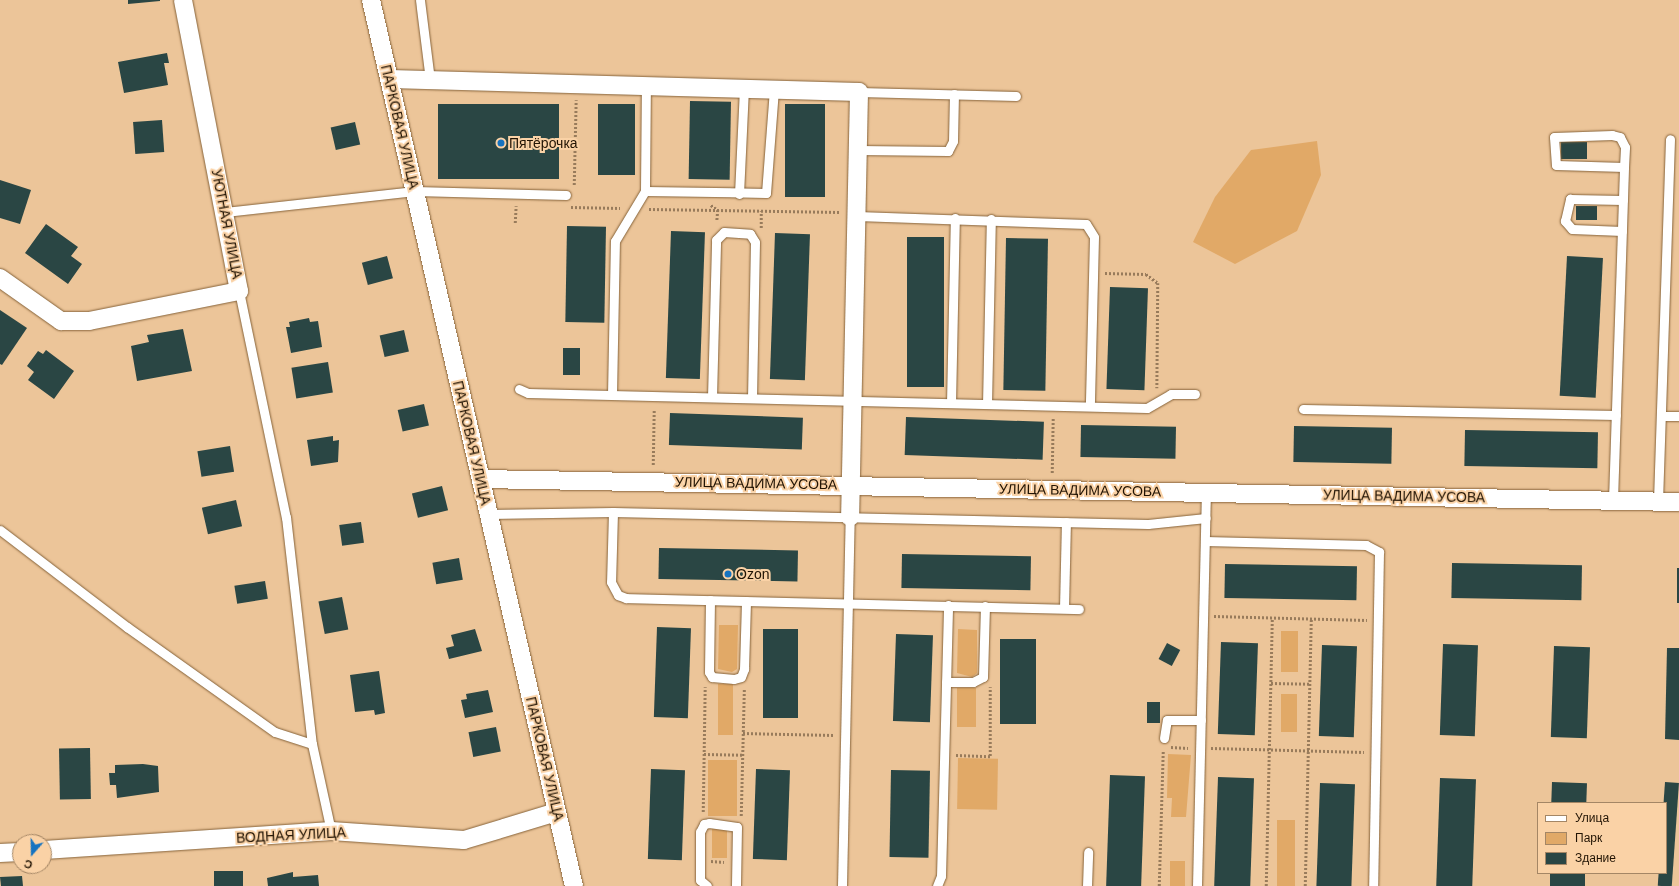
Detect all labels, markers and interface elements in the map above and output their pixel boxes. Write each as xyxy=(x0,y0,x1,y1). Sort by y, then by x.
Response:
street label: ПАРКОВАЯ УЛИЦА xyxy=(378,63,422,191)
place label: Пятёрочка xyxy=(509,135,578,151)
marker: Пятёрочка xyxy=(496,138,506,148)
street label: УЮТНАЯ УЛИЦА xyxy=(208,168,246,280)
street label: ПАРКОВАЯ УЛИЦА xyxy=(450,379,494,507)
street label: УЛИЦА ВАДИМА УСОВА xyxy=(675,473,837,493)
street label: УЛИЦА ВАДИМА УСОВА xyxy=(999,480,1161,500)
street label: УЛИЦА ВАДИМА УСОВА xyxy=(1323,486,1485,506)
place label: Ozon xyxy=(736,566,769,582)
marker: Ozon xyxy=(723,569,733,579)
street label: ПАРКОВАЯ УЛИЦА xyxy=(523,695,567,823)
legend xyxy=(1537,802,1667,874)
text: Улица xyxy=(1575,811,1609,825)
street label: ВОДНАЯ УЛИЦА xyxy=(236,824,346,846)
text: Парк xyxy=(1575,831,1602,845)
north arrow xyxy=(12,834,52,874)
text: Здание xyxy=(1575,851,1616,865)
text: С xyxy=(22,857,34,871)

